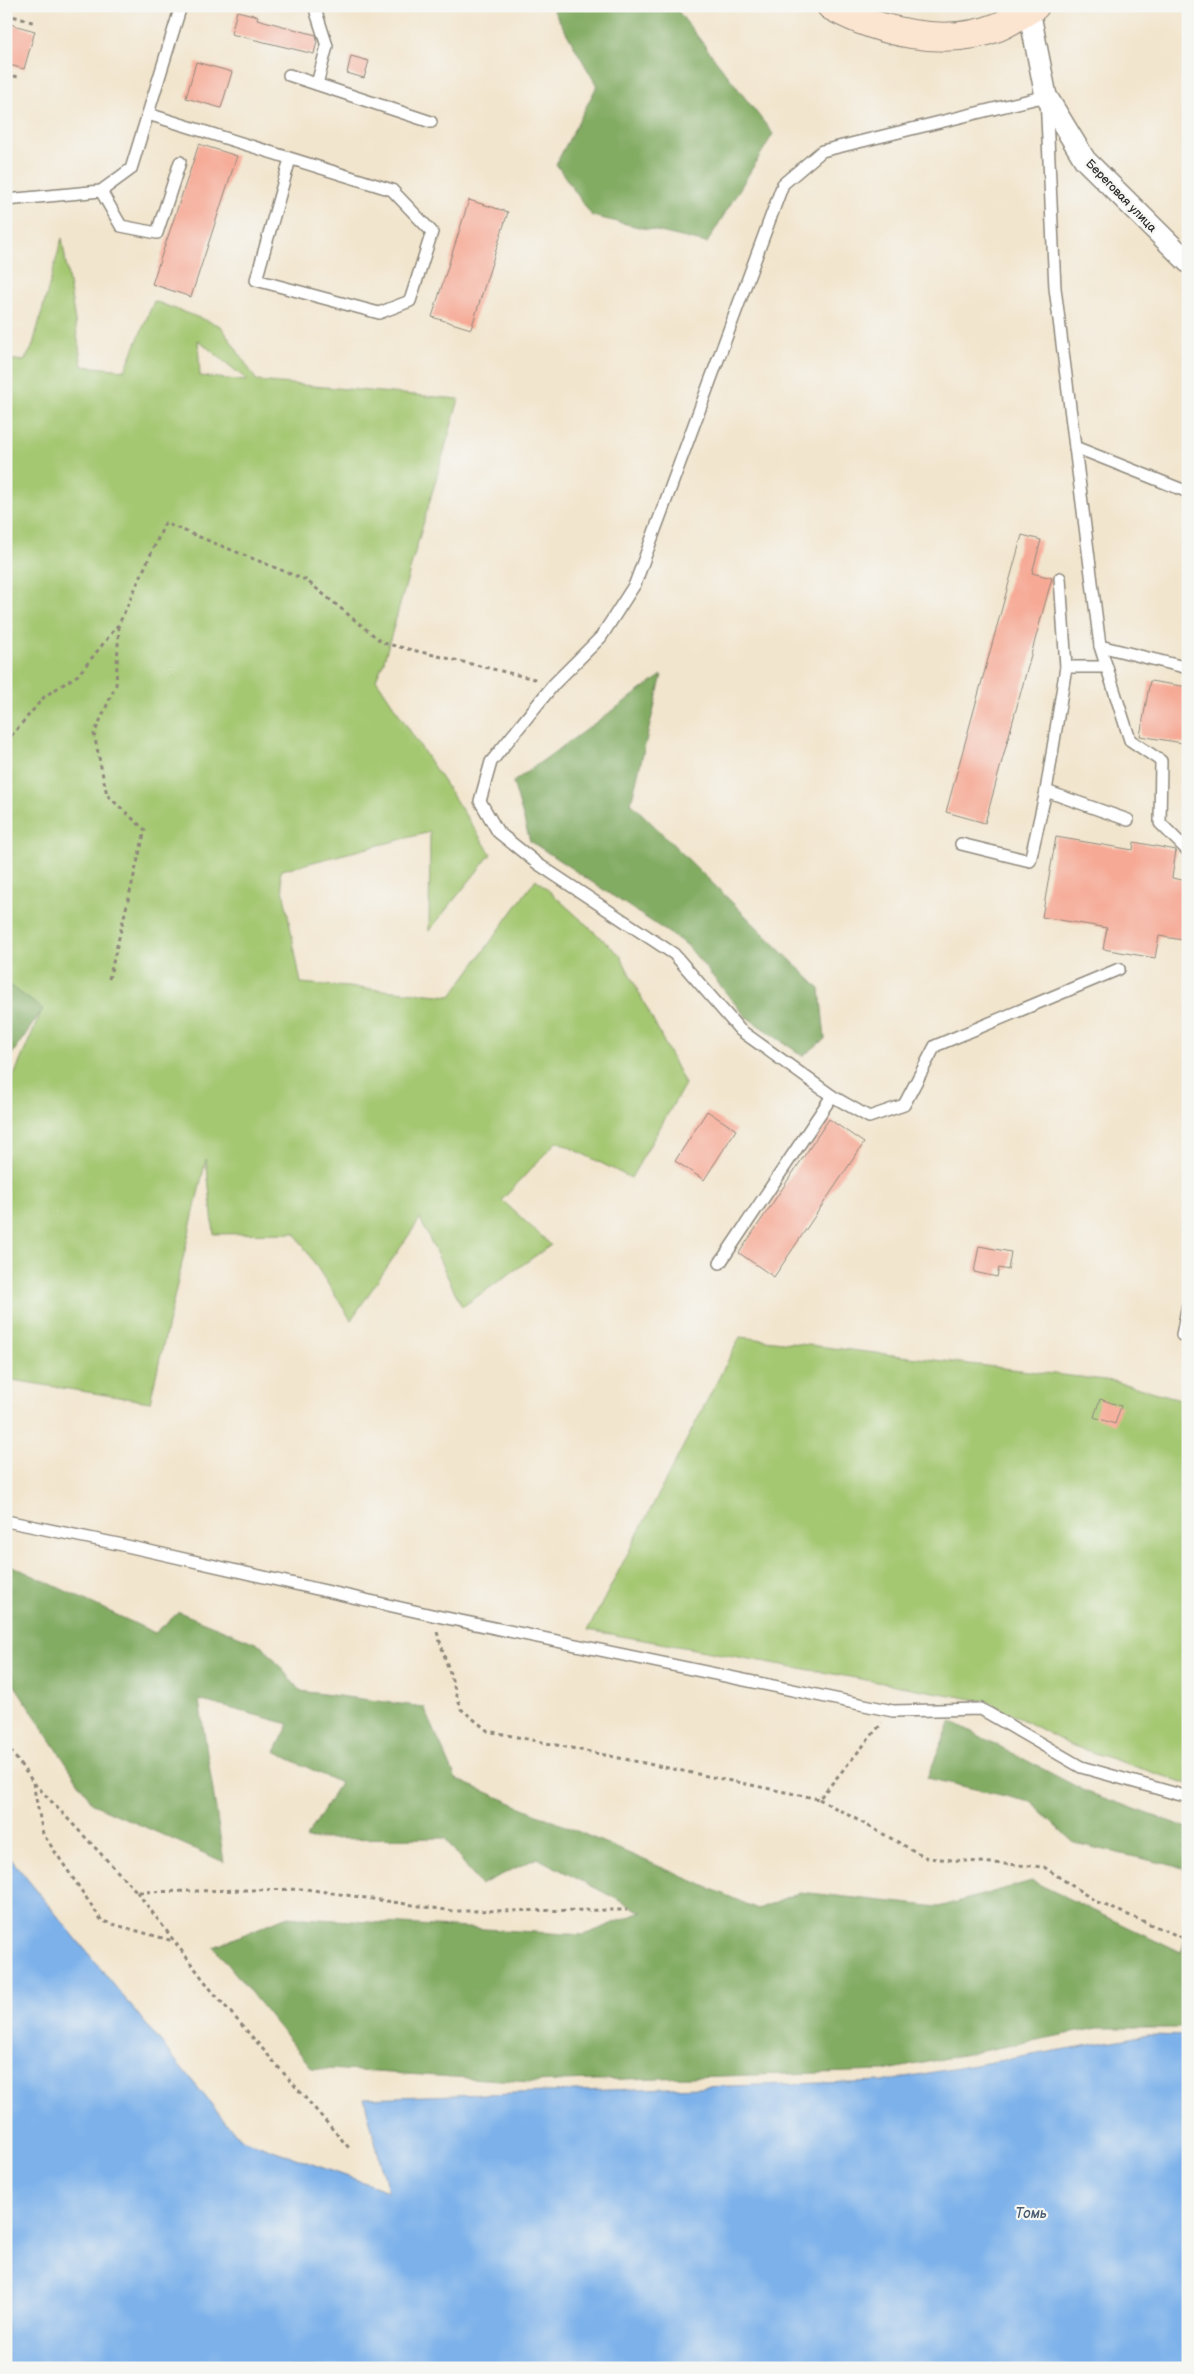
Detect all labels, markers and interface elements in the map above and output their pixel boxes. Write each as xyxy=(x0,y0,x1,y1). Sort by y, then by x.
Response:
street label: Береговая улица xyxy=(1082,156,1160,236)
water label: Томь xyxy=(1015,2205,1047,2222)

